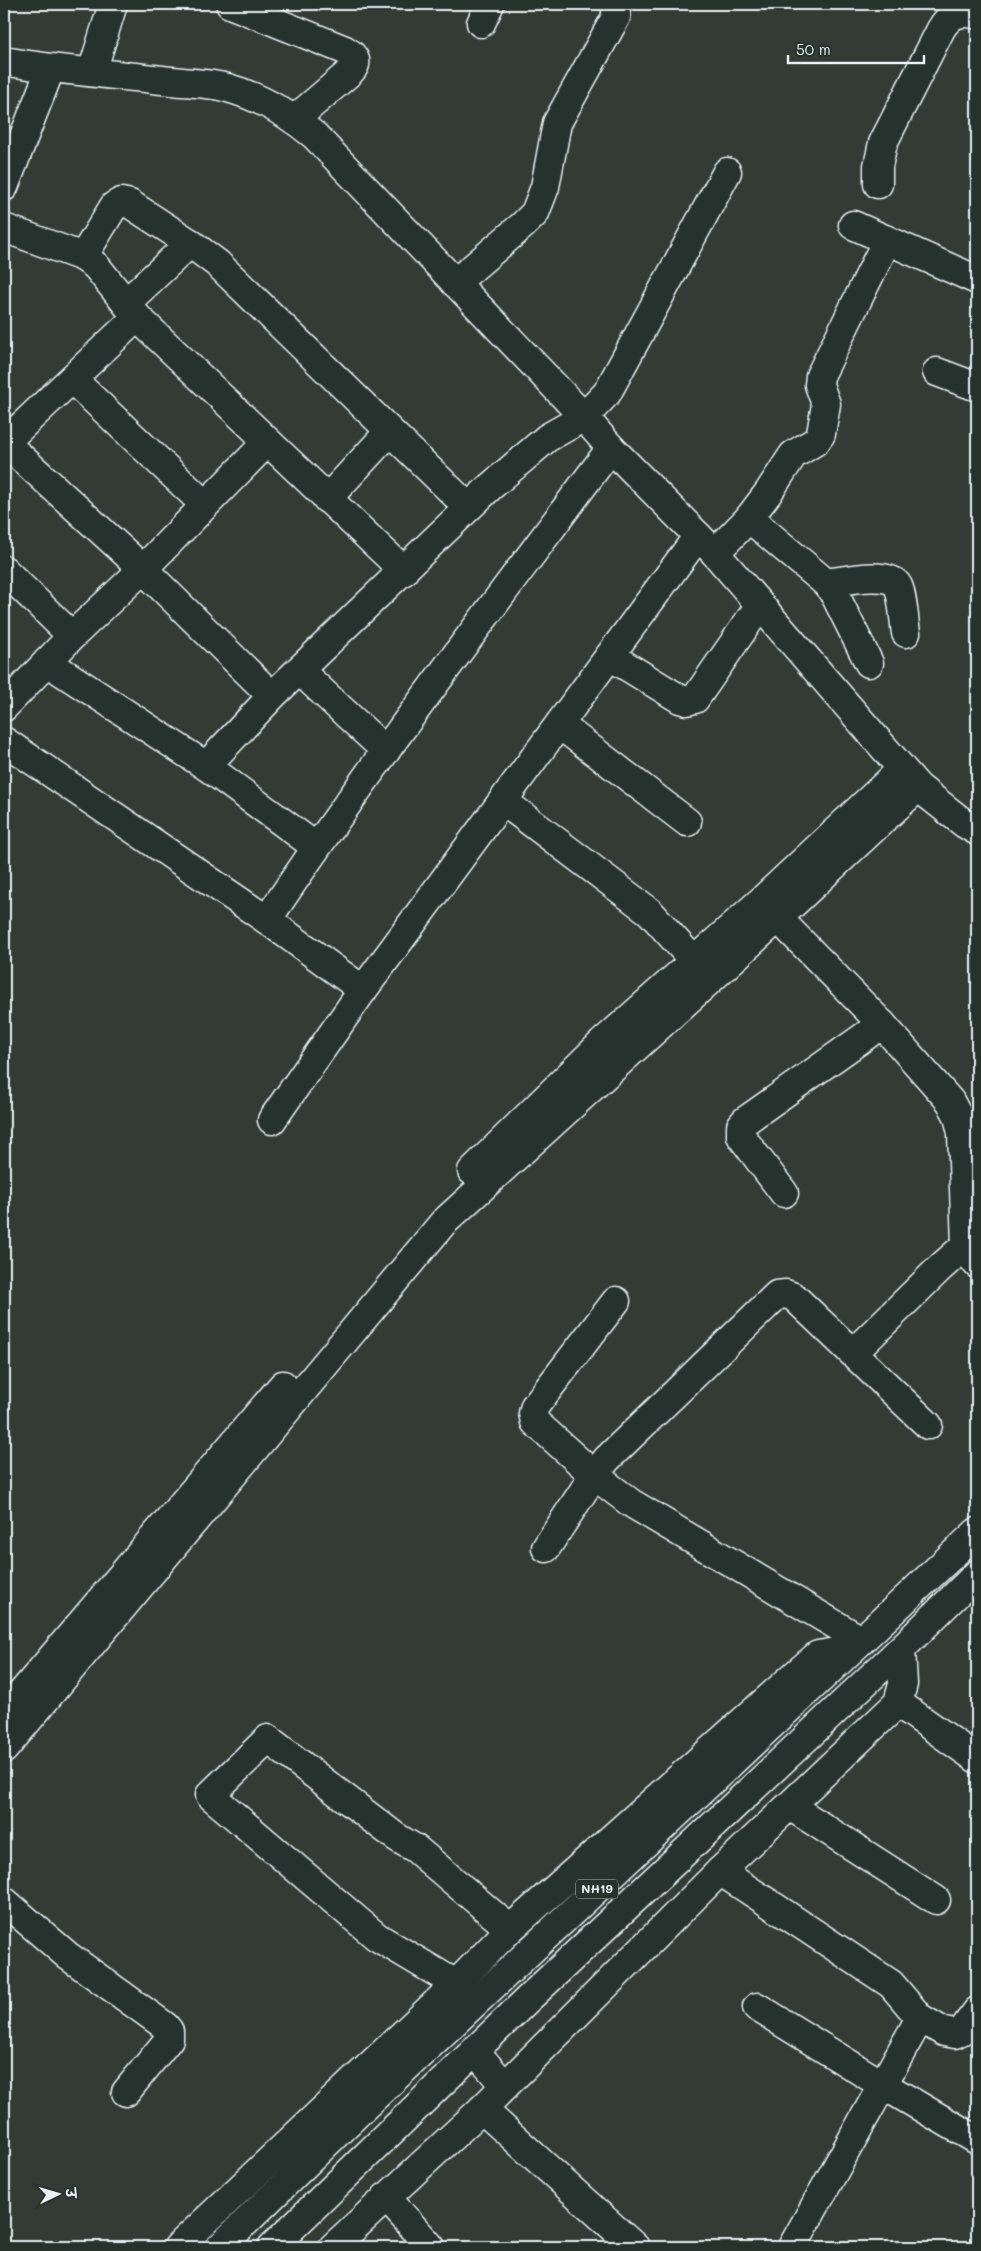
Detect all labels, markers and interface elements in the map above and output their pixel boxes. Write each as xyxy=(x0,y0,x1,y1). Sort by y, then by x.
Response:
scale bar xyxy=(788,32,925,64)
text: 50 m xyxy=(796,39,831,59)
road number: NH19 xyxy=(576,1880,618,1898)
north arrow xyxy=(32,2168,82,2218)
text: उ xyxy=(61,2185,81,2200)

